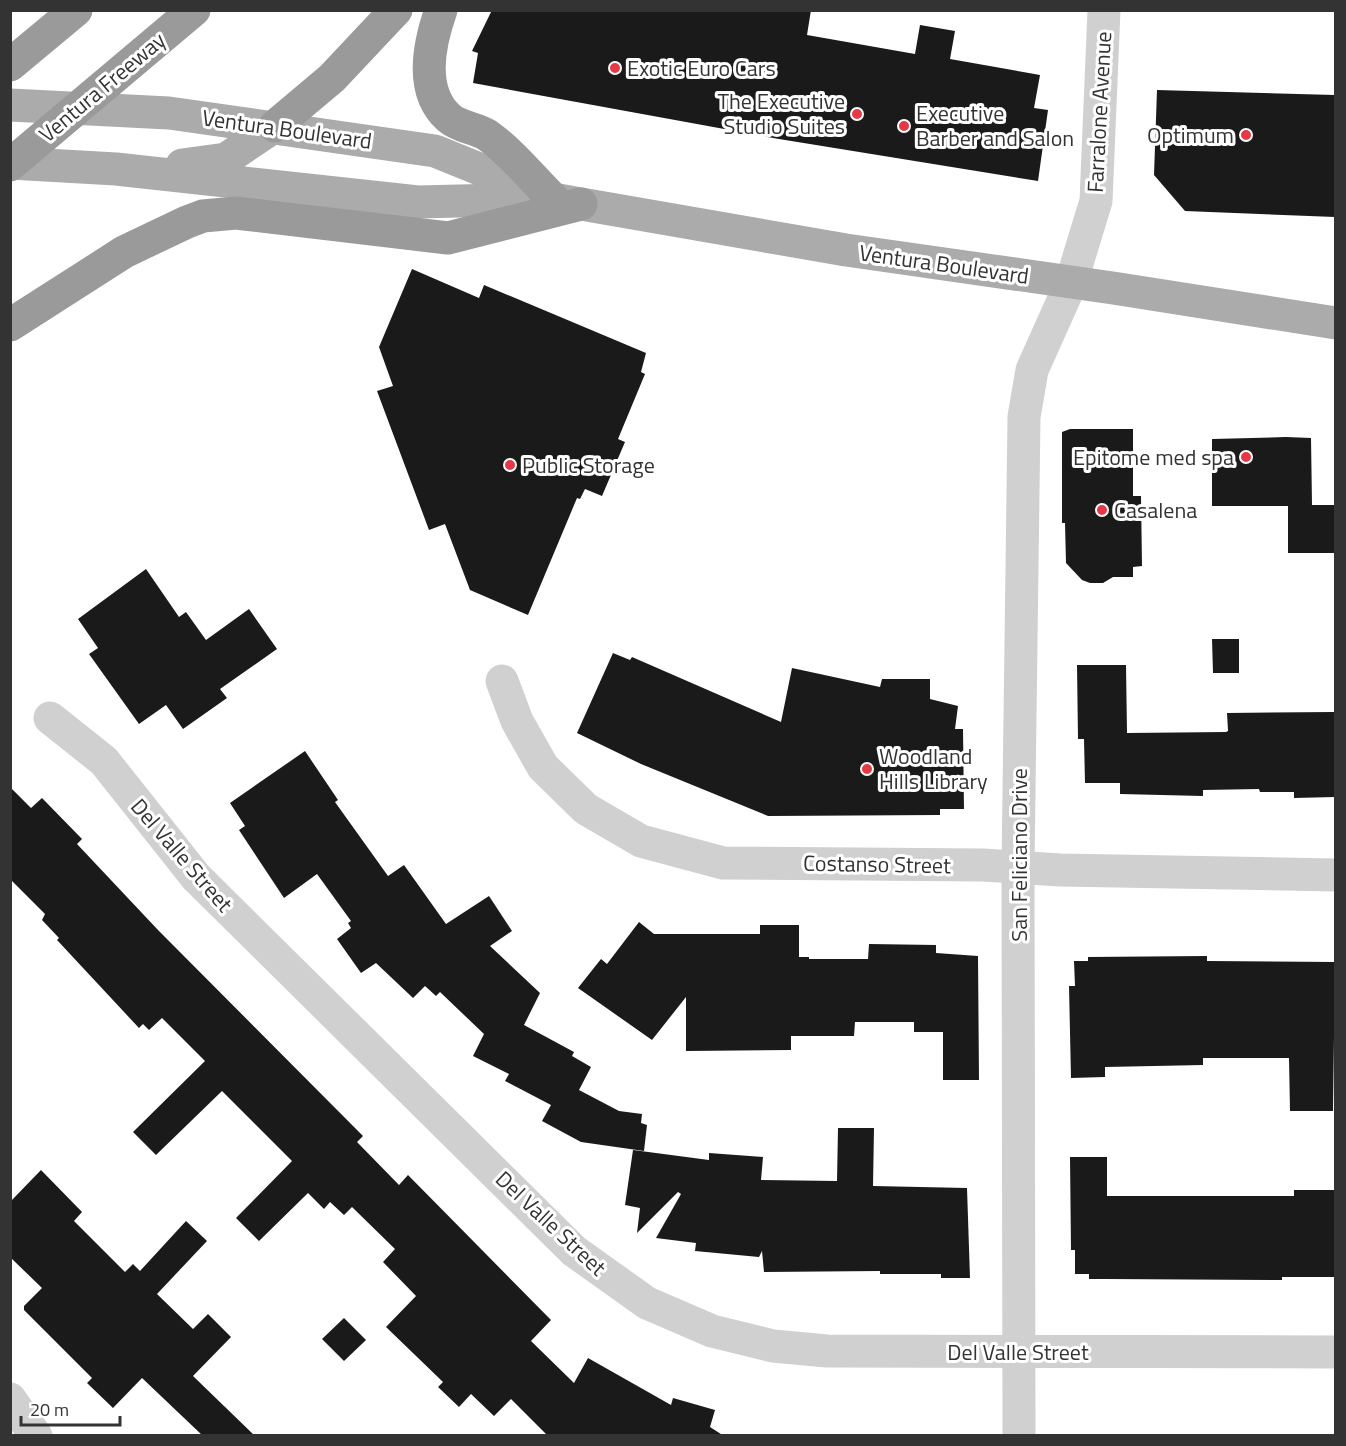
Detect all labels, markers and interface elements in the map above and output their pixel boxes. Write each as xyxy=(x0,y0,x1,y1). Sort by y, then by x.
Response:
street label: Ventura Freeway xyxy=(31,23,173,150)
street label: Farralone Avenue xyxy=(1078,31,1120,193)
place label: Exotic Euro Cars xyxy=(627,51,776,85)
marker: Exotic Euro Cars xyxy=(608,61,622,75)
place label: The Executive Studio Suites xyxy=(717,84,845,143)
place label: Executive Barber and Salon xyxy=(916,96,1074,155)
street label: Ventura Boulevard xyxy=(200,100,374,158)
marker: The Executive Studio Suites xyxy=(850,107,864,121)
place label: Optimum xyxy=(1147,118,1234,152)
marker: Executive Barber and Salon xyxy=(897,119,911,133)
marker: Optimum xyxy=(1239,128,1253,142)
street label: Ventura Boulevard xyxy=(857,235,1031,293)
place label: Epitome med spa xyxy=(1073,440,1234,474)
place label: Public Storage xyxy=(522,448,655,482)
marker: Epitome med spa xyxy=(1239,450,1253,464)
marker: Public Storage xyxy=(503,458,517,472)
place label: Casalena xyxy=(1114,493,1197,527)
marker: Casalena xyxy=(1095,503,1109,517)
place label: Woodland Hills Library xyxy=(879,739,988,798)
marker: Woodland Hills Library xyxy=(860,762,874,776)
street label: San Feliciano Drive xyxy=(1002,768,1036,942)
street label: Del Valle Street xyxy=(123,791,241,920)
street label: Costanso Street xyxy=(803,846,951,882)
street label: Del Valle Street xyxy=(488,1162,614,1284)
street label: Del Valle Street xyxy=(947,1335,1089,1369)
scale bar xyxy=(21,1389,120,1427)
text: 20 m xyxy=(30,1396,69,1423)

